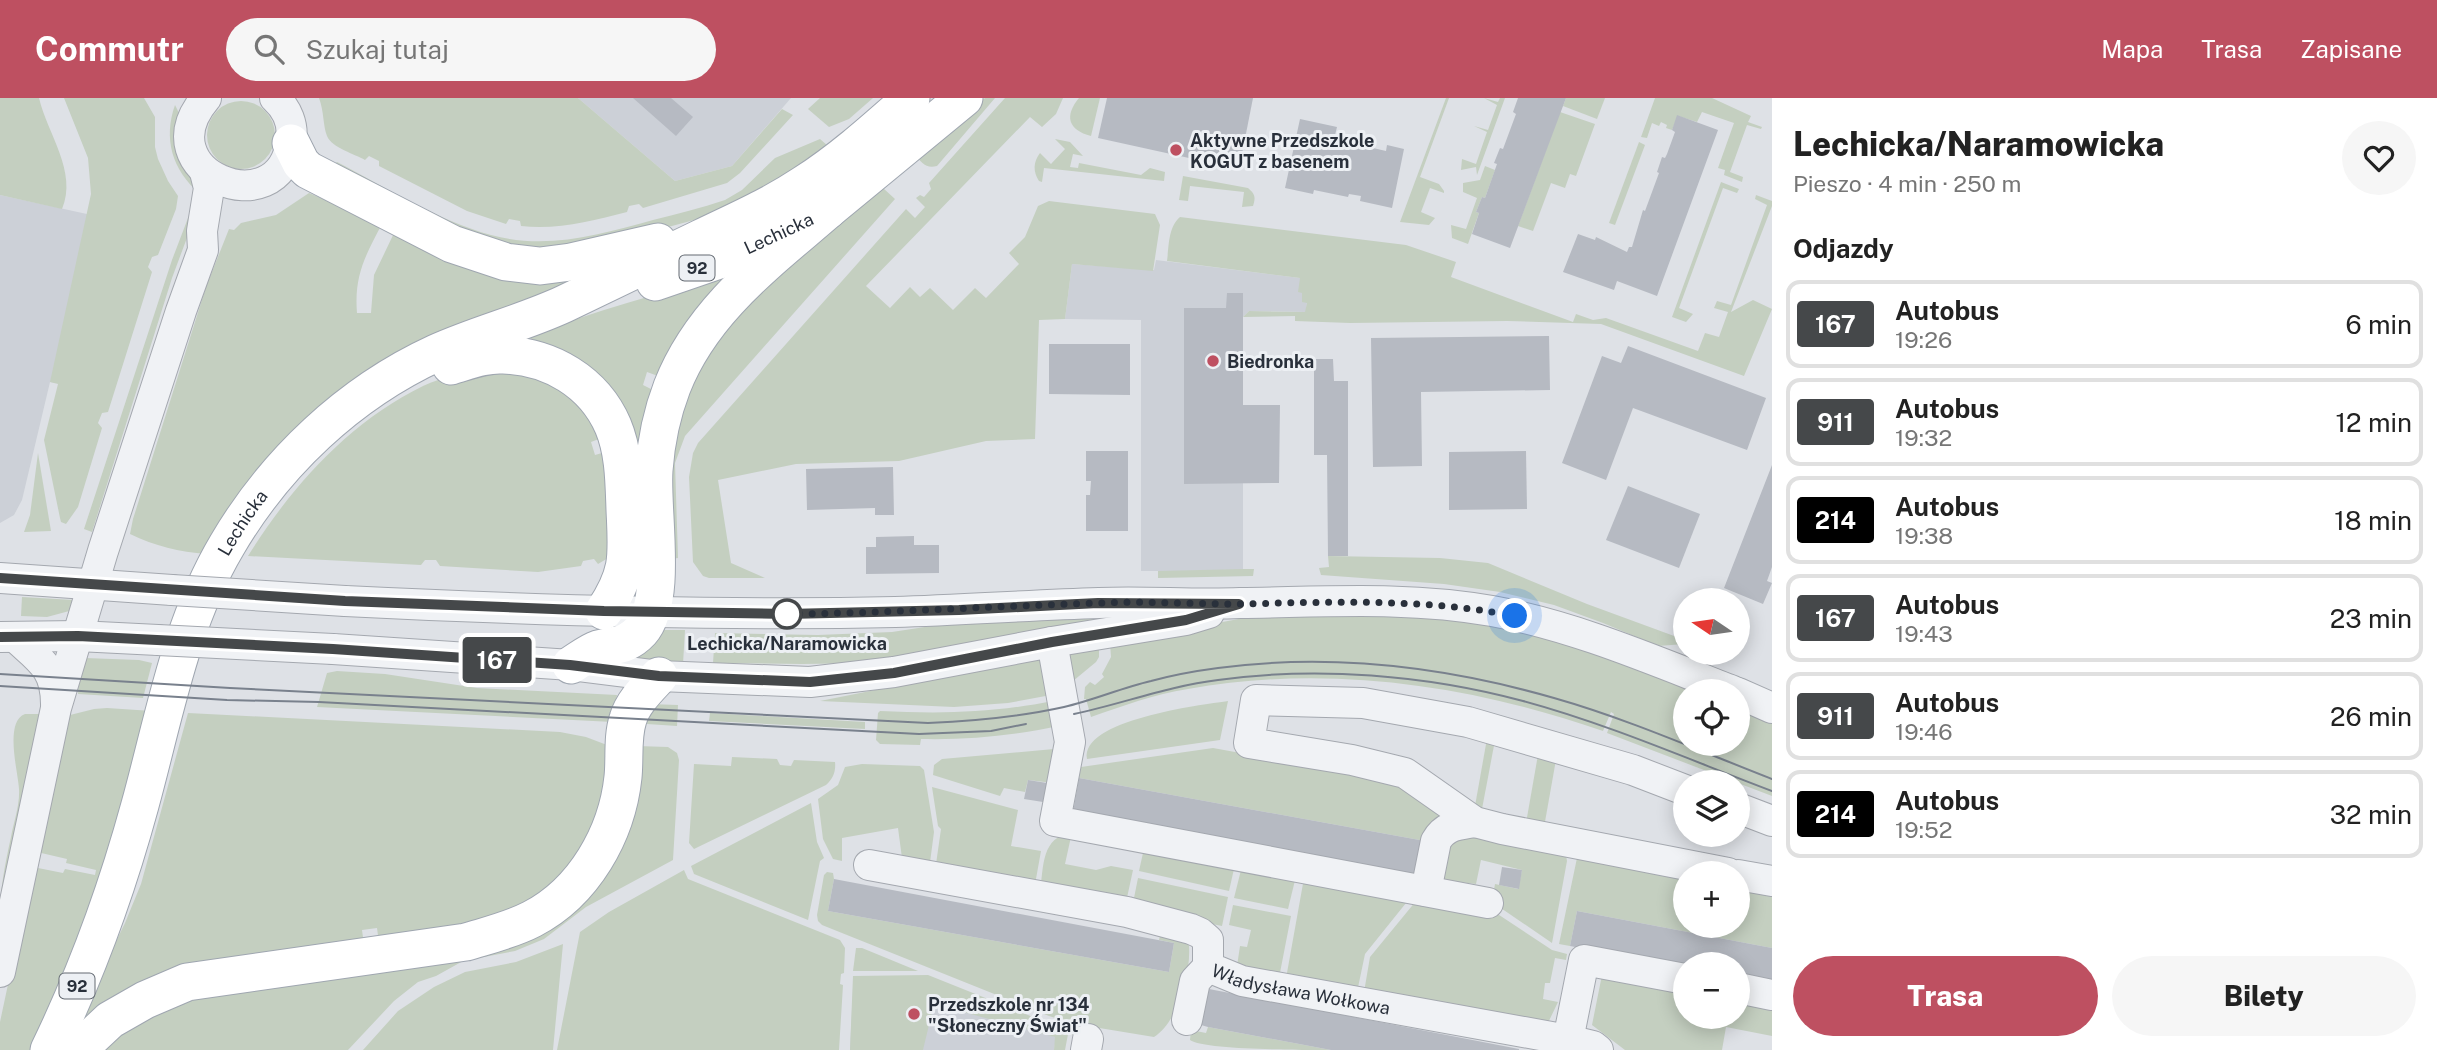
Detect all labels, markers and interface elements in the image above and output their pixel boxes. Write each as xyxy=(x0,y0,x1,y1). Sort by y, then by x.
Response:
search box xyxy=(226,18,716,81)
text: Commutr xyxy=(35,30,184,68)
icon: search xyxy=(250,30,288,68)
text: Szukaj tutaj xyxy=(306,34,449,65)
text: Mapa xyxy=(2101,35,2163,63)
text: Trasa xyxy=(2201,35,2262,63)
text: Zapisane xyxy=(2300,35,2402,63)
button: heart xyxy=(2342,121,2416,195)
text: Lechicka/Naramowicka xyxy=(1793,125,2164,163)
place label: Aktywne Przedszkole KOGUT z basenem xyxy=(1190,130,1375,172)
marker: Aktywne Przedszkole KOGUT z basenem xyxy=(1168,142,1184,158)
text: Pieszo · 4 min · 250 m xyxy=(1793,170,2021,197)
street label: Lechicka xyxy=(740,208,817,258)
text: Odjazdy xyxy=(1793,233,1894,264)
road number: 92 xyxy=(680,256,714,280)
text: Autobus xyxy=(1895,295,1999,326)
text: 6 min xyxy=(2345,309,2412,340)
text: 167 xyxy=(1815,310,1856,338)
text: 19:26 xyxy=(1895,326,1952,353)
place label: Biedronka xyxy=(1227,351,1314,372)
marker: Biedronka xyxy=(1205,353,1221,369)
text: Autobus xyxy=(1895,393,1999,424)
text: 12 min xyxy=(2336,407,2412,438)
text: 911 xyxy=(1817,408,1854,436)
text: 19:32 xyxy=(1895,424,1952,451)
street label: Lechicka xyxy=(213,485,271,559)
text: Autobus xyxy=(1895,491,1999,522)
text: 18 min xyxy=(2334,505,2412,536)
text: 214 xyxy=(1815,506,1856,534)
text: 19:38 xyxy=(1895,522,1953,549)
north arrow xyxy=(1673,588,1750,665)
map controls xyxy=(1673,588,1750,1029)
text: Autobus xyxy=(1895,589,1999,620)
your location xyxy=(1497,598,1532,633)
marker: Lechicka/Naramowicka xyxy=(772,599,802,629)
text: 23 min xyxy=(2330,603,2412,634)
text: 167 xyxy=(1815,604,1856,632)
text: 19:43 xyxy=(1895,620,1953,647)
place label: Lechicka/Naramowicka xyxy=(687,633,887,654)
line badge: 167 xyxy=(457,637,537,683)
text: 167 xyxy=(477,646,517,674)
button: locate xyxy=(1673,679,1750,756)
text: Autobus xyxy=(1895,687,1999,718)
text: 26 min xyxy=(2330,701,2412,732)
text: 911 xyxy=(1817,702,1854,730)
text: 19:46 xyxy=(1895,718,1953,745)
button: layers xyxy=(1673,770,1750,847)
text: Autobus xyxy=(1895,785,1999,816)
text: 32 min xyxy=(2330,799,2412,830)
text: 214 xyxy=(1815,800,1856,828)
text: 19:52 xyxy=(1895,816,1952,843)
button: + xyxy=(1673,861,1750,938)
button: − xyxy=(1673,952,1750,1029)
button: Trasa xyxy=(1793,956,2098,1036)
button: Bilety xyxy=(2112,956,2416,1036)
street label: Władysława Wołkowa xyxy=(1209,959,1392,1018)
road number: 92 xyxy=(60,974,94,998)
place label: Przedszkole nr 134 "Słoneczny Świat" xyxy=(928,994,1089,1036)
marker: Przedszkole nr 134 "Słoneczny Świat" xyxy=(906,1006,922,1022)

